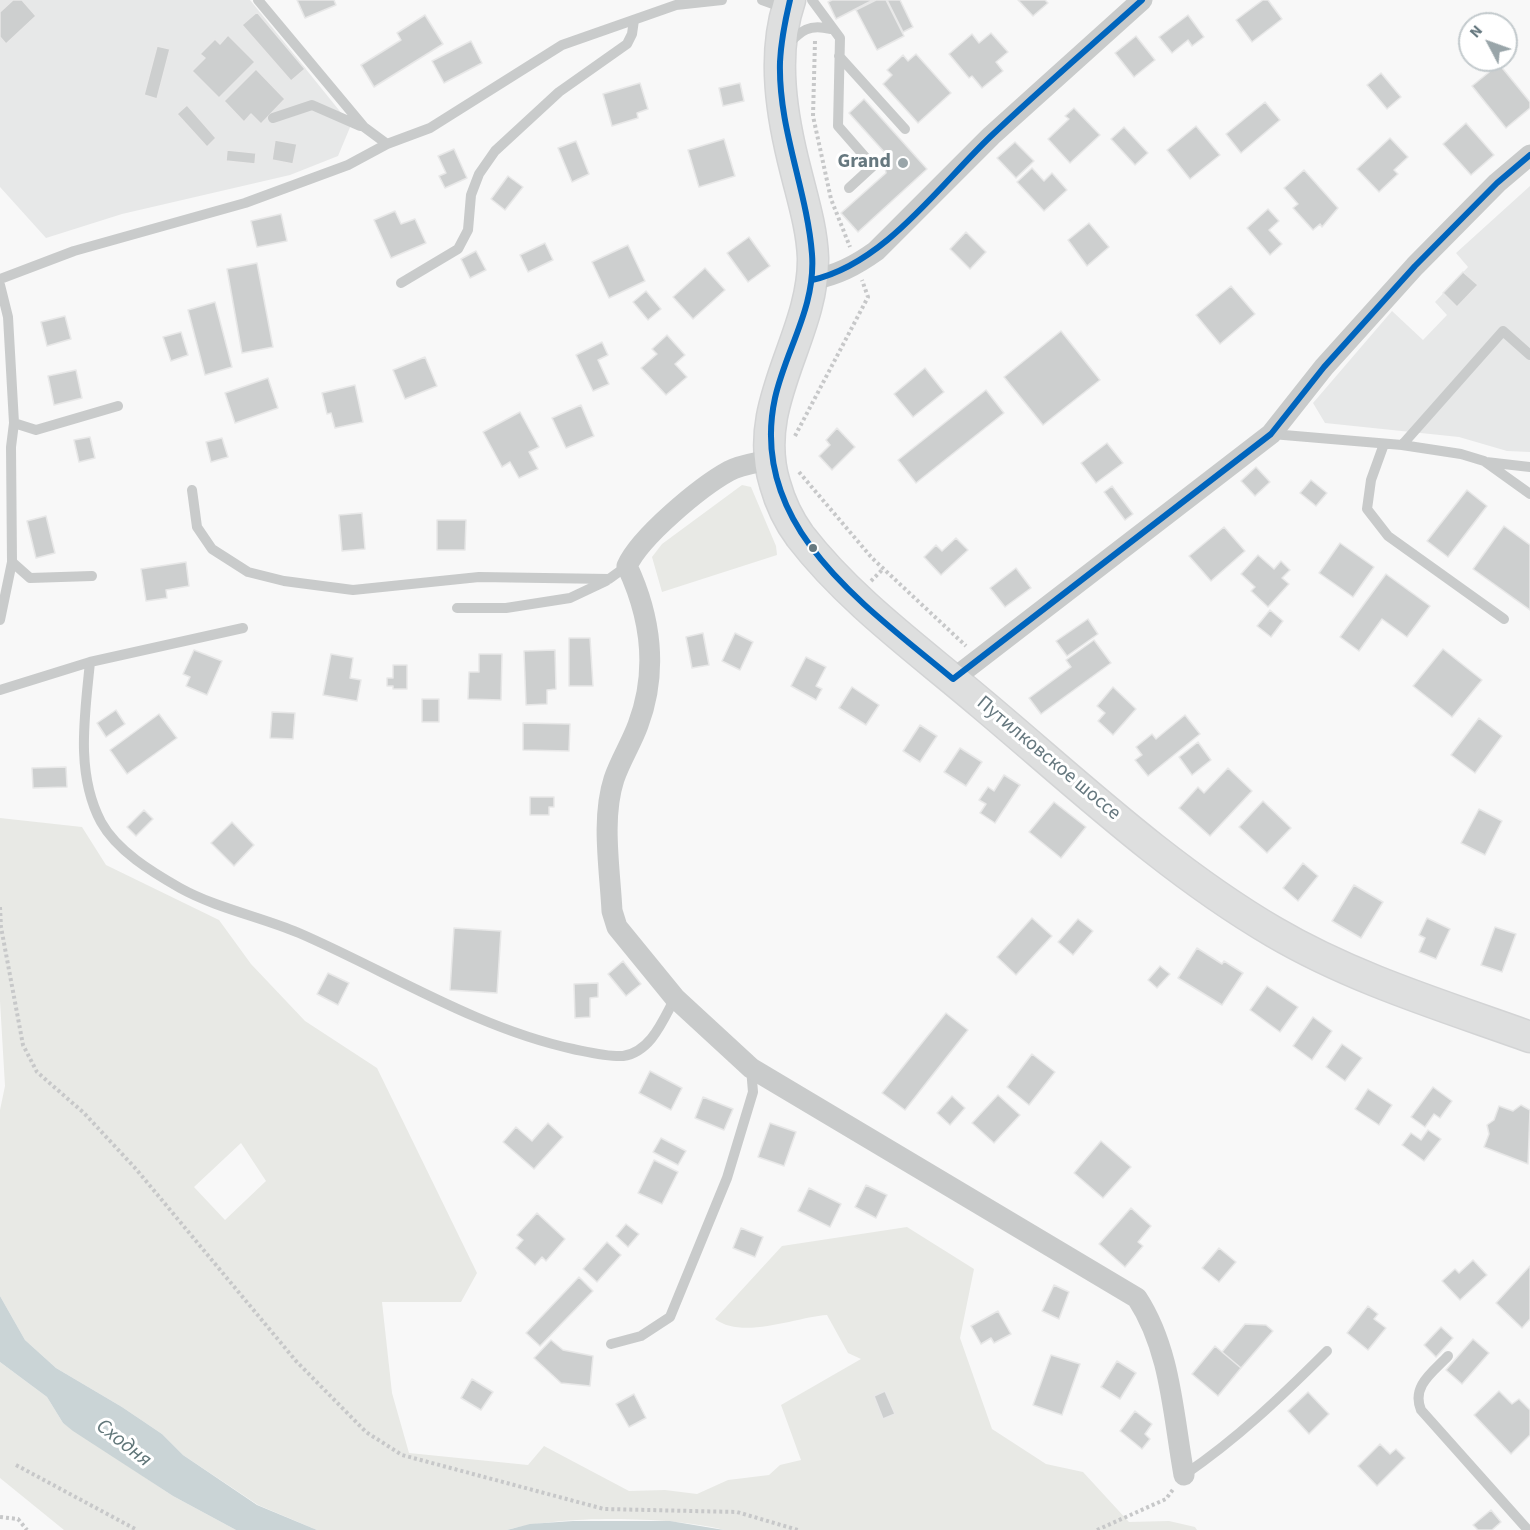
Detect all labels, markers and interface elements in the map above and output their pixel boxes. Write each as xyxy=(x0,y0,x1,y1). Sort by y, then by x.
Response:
north arrow xyxy=(1458,12,1518,72)
text: N xyxy=(1464,20,1488,43)
place label: Grand xyxy=(837,151,891,175)
marker: Grand xyxy=(896,156,910,170)
unlabelled marker xyxy=(807,542,819,554)
street label: Путилковское шоссе xyxy=(971,692,1125,826)
water label: Сходня xyxy=(90,1415,156,1473)

